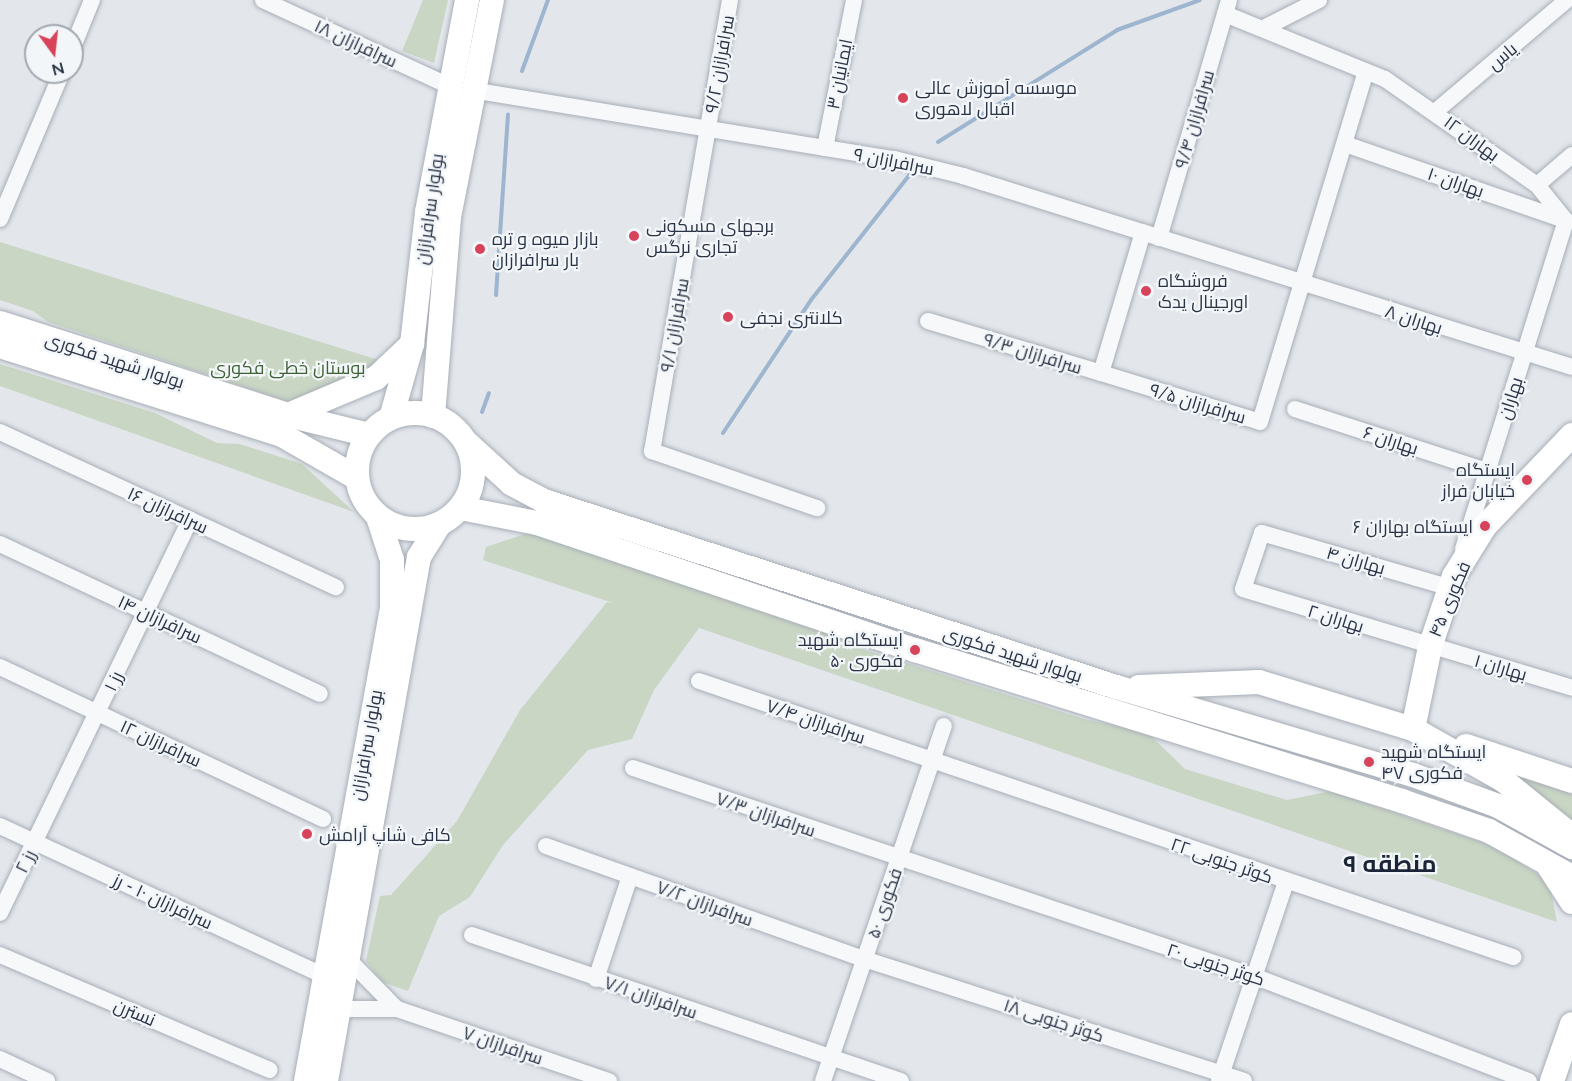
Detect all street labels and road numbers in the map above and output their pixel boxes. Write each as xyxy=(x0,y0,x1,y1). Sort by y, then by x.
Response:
street label: سرافرازان ۹/۲ xyxy=(700,13,738,115)
street label: سرافرازان ۱۸ xyxy=(311,14,401,72)
street label: ایمانیان ۳ xyxy=(822,37,856,111)
street label: یاس xyxy=(1483,37,1521,75)
street label: سرافرازان ۹/۴ xyxy=(1170,67,1218,171)
street label: بهاران ۱۲ xyxy=(1440,111,1504,165)
street label: سرافرازان ۹ xyxy=(852,143,936,179)
street label: بولوار سرافرازان xyxy=(410,152,448,266)
street label: بهاران ۱۰ xyxy=(1425,162,1487,202)
street label: سرافرازان ۹/۱ xyxy=(655,276,693,374)
street label: بهاران ۸ xyxy=(1382,300,1446,338)
street label: بولوار شهید فکوری xyxy=(43,327,187,393)
street label: سرافرازان ۹/۳ xyxy=(981,328,1085,378)
street label: بهاران xyxy=(1493,374,1527,422)
street label: سرافرازان ۹/۵ xyxy=(1147,378,1249,428)
street label: بهاران ۶ xyxy=(1361,421,1421,459)
street label: سرافرازان ۱۶ xyxy=(124,482,212,538)
street label: بهاران ۴ xyxy=(1324,541,1388,579)
street label: فکوری ۴۵ xyxy=(1423,558,1475,640)
street label: سرافرازان ۱۴ xyxy=(115,590,205,648)
street label: بهاران ۲ xyxy=(1305,599,1367,637)
street label: بولوار شهید فکوری xyxy=(941,621,1085,687)
street label: بهاران ۱ xyxy=(1472,649,1530,685)
street label: رز ۱ xyxy=(99,667,127,695)
street label: بولوار سرافرازان xyxy=(346,688,386,802)
street label: سرافرازان ۷/۴ xyxy=(764,694,868,748)
street label: سرافرازان ۱۲ xyxy=(117,715,205,771)
street label: سرافرازان ۷/۳ xyxy=(713,787,819,841)
street label: کوثر جنوبی ۲۲ xyxy=(1168,832,1276,888)
street label: رز ۲ xyxy=(10,846,40,876)
street label: فکوری ۵۰ xyxy=(862,865,906,941)
street label: سرافرازان ۱۰ - رز xyxy=(110,868,216,934)
street label: سرافرازان ۷/۲ xyxy=(654,876,756,930)
street label: کوثر جنوبی ۲۰ xyxy=(1164,938,1268,990)
street label: سرافرازان ۷/۱ xyxy=(602,971,700,1023)
street label: نسترن xyxy=(111,994,159,1030)
street label: کوثر جنوبی ۱۸ xyxy=(1001,994,1107,1046)
street label: سرافرازان ۷ xyxy=(460,1021,546,1069)

